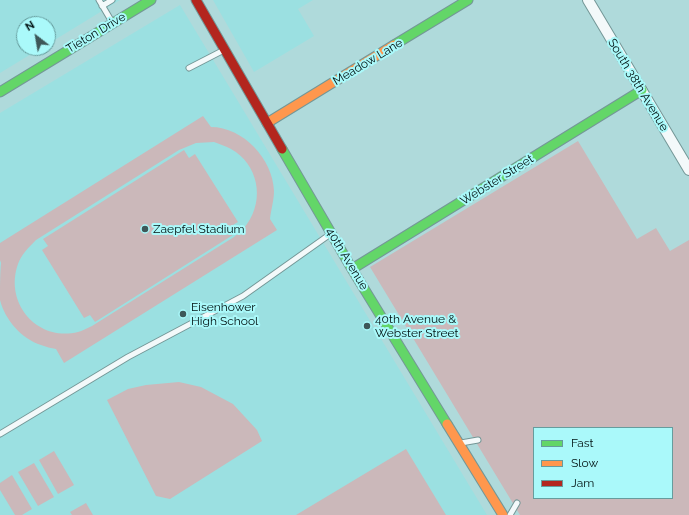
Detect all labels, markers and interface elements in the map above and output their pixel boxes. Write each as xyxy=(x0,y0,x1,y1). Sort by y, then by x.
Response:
street label: Tieton Drive xyxy=(64,10,128,56)
north arrow xyxy=(16,16,56,56)
text: N xyxy=(23,18,37,34)
street label: Meadow Lane xyxy=(331,36,405,88)
street label: South 38th Avenue xyxy=(605,36,671,134)
street label: Webster Street xyxy=(458,152,536,208)
place label: Zaepfel Stadium xyxy=(153,222,245,236)
marker: Zaepfel Stadium xyxy=(140,224,150,234)
street label: 40th Avenue xyxy=(323,225,371,293)
place label: Eisenhower High School xyxy=(191,300,258,328)
marker: Eisenhower High School xyxy=(178,309,188,319)
place label: 40th Avenue & Webster Street xyxy=(375,312,458,340)
marker: 40th Avenue & Webster Street xyxy=(362,321,372,331)
legend xyxy=(533,427,673,499)
text: Fast xyxy=(571,436,594,450)
text: Slow xyxy=(571,456,598,470)
text: Jam xyxy=(571,476,594,490)

